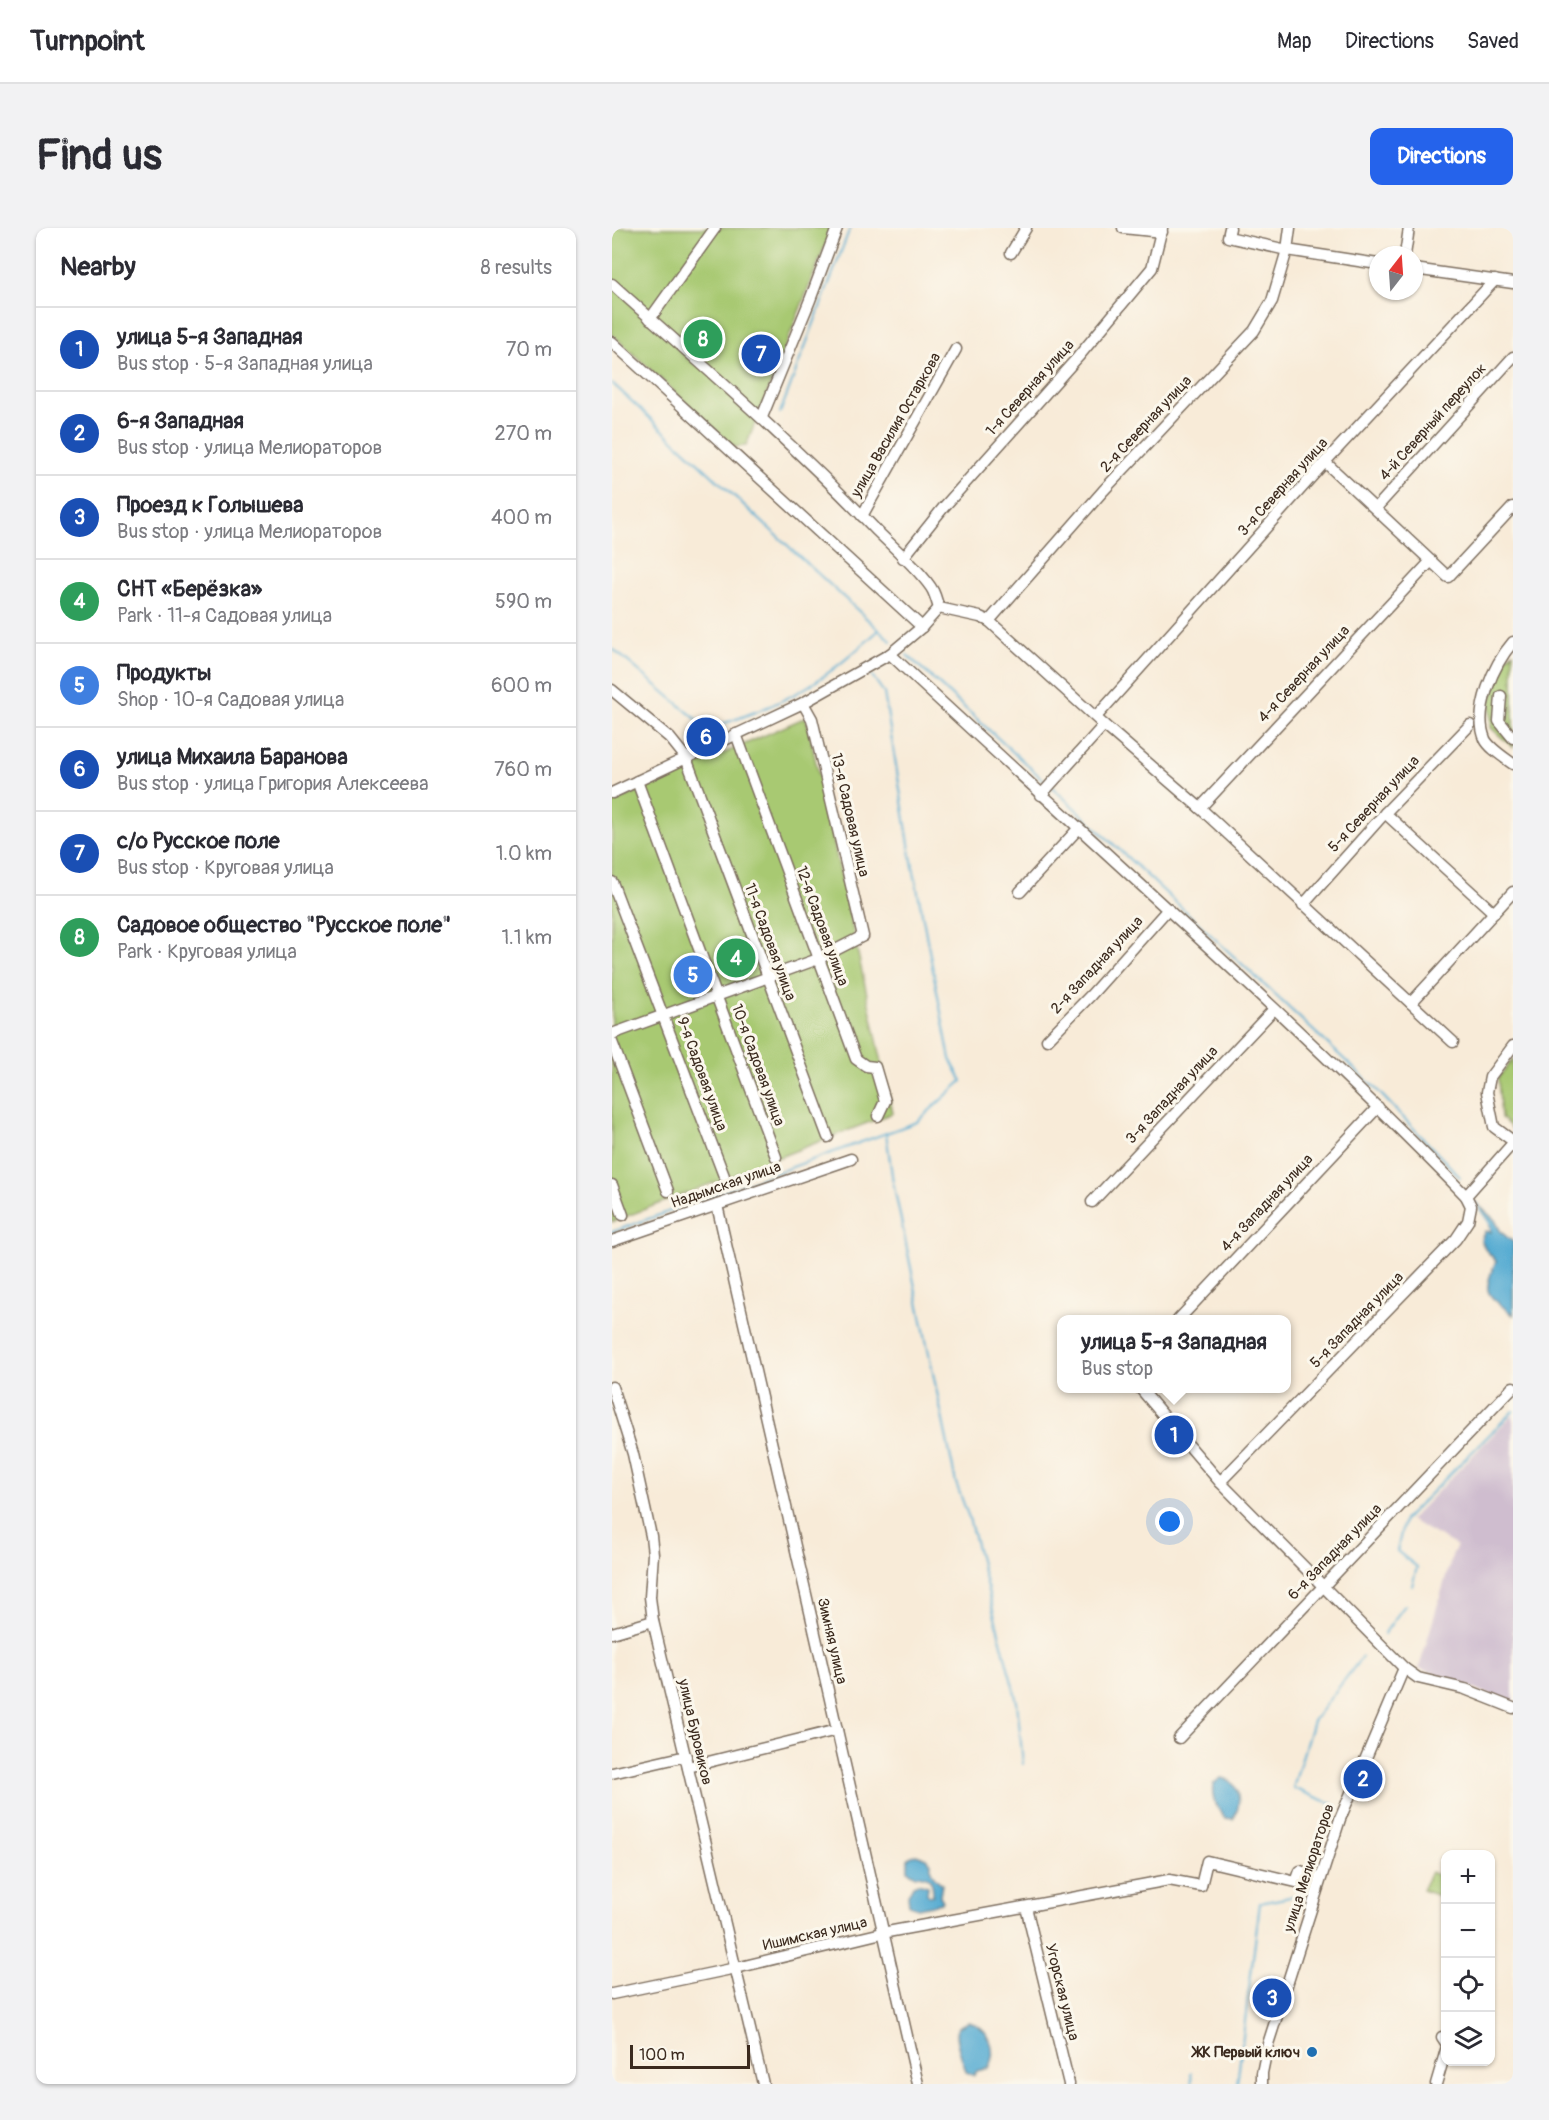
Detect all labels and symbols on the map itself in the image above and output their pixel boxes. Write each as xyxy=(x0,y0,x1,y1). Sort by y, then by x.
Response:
north arrow xyxy=(1369,246,1423,300)
pin: 8 xyxy=(684,316,722,362)
pin: 7 xyxy=(742,332,780,376)
street label: 1-я Северная улица xyxy=(982,336,1078,440)
street label: улица Василия Остаркова xyxy=(846,349,945,502)
street label: 4-й Северный переулок xyxy=(1375,359,1491,485)
street label: 2-я Северная улица xyxy=(1096,372,1196,476)
street label: 3-я Северная улица xyxy=(1234,434,1332,540)
street label: 4-я Северная улица xyxy=(1254,621,1354,727)
pin: 6 xyxy=(686,714,725,760)
street label: 13-я Садовая улица xyxy=(827,751,873,879)
street label: 5-я Северная улица xyxy=(1324,752,1424,856)
street label: 12-я Садовая улица xyxy=(791,863,853,989)
street label: 11-я Садовая улица xyxy=(740,881,800,1003)
street label: 2-я Западная улица xyxy=(1047,912,1147,1018)
pin: 4 xyxy=(716,936,756,980)
pin: 5 xyxy=(674,952,712,998)
street label: 10-я Садовая улица xyxy=(727,1002,789,1128)
street label: 9-я Садовая улица xyxy=(673,1015,731,1134)
street label: 3-я Западная улица xyxy=(1122,1042,1222,1148)
street label: 4-я Западная улица xyxy=(1217,1150,1317,1256)
street label: Надымская улица xyxy=(669,1157,783,1213)
street label: 5-я Западная улица xyxy=(1306,1268,1408,1372)
pin: 1 xyxy=(1154,1412,1194,1458)
street label: 6-я Западная улица xyxy=(1284,1500,1386,1604)
your location xyxy=(1155,1507,1184,1536)
street label: Зимняя улица xyxy=(813,1596,851,1686)
street label: улица Буровиков xyxy=(673,1676,716,1787)
pin: 2 xyxy=(1344,1756,1383,1802)
street label: улица Мелиораторов xyxy=(1279,1802,1339,1935)
street label: Ишимская улица xyxy=(761,1913,869,1955)
street label: Угорская улица xyxy=(1041,1942,1083,2042)
pin: 3 xyxy=(1252,1976,1292,2020)
scale bar xyxy=(630,2042,750,2070)
place label: ЖК Первый ключ xyxy=(1190,2043,1300,2062)
marker: ЖК Первый ключ xyxy=(1305,2045,1319,2059)

